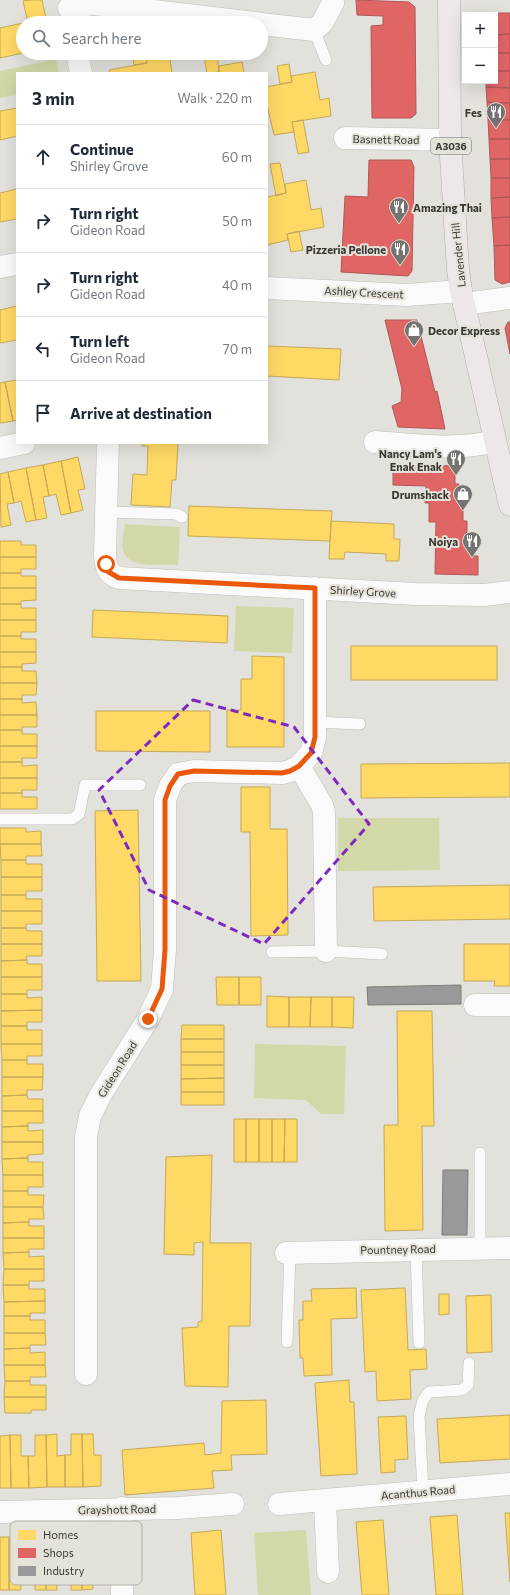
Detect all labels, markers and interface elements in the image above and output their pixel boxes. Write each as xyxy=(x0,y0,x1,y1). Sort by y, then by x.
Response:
map controls xyxy=(462,12,498,84)
button: + xyxy=(462,12,498,48)
search box xyxy=(16,16,268,60)
icon: search xyxy=(30,27,52,49)
text: Search here xyxy=(62,29,141,47)
button: − xyxy=(462,48,498,84)
text: 3 min xyxy=(32,88,75,109)
text: Walk · 220 m xyxy=(178,90,252,106)
restaurant icon: Fes xyxy=(485,101,507,129)
place label: Fes xyxy=(465,106,482,119)
street label: Basnett Road xyxy=(353,132,419,146)
road number: A3036 xyxy=(431,138,471,154)
text: Continue xyxy=(70,140,134,158)
icon: ahead xyxy=(32,146,54,168)
text: 60 m xyxy=(222,149,252,165)
text: Shirley Grove xyxy=(70,158,148,174)
restaurant icon: Amazing Thai xyxy=(388,196,410,224)
place label: Amazing Thai xyxy=(413,201,482,214)
text: Turn right xyxy=(70,204,139,222)
icon: right xyxy=(32,210,54,232)
text: 50 m xyxy=(222,213,252,229)
text: Gideon Road xyxy=(70,222,145,238)
street label: Lavender Hill xyxy=(448,222,468,288)
restaurant icon: Pizzeria Pellone xyxy=(389,238,411,266)
place label: Pizzeria Pellone xyxy=(306,243,386,256)
text: Turn right xyxy=(70,268,139,286)
icon: right xyxy=(32,274,54,296)
text: 40 m xyxy=(222,277,252,293)
street label: Ashley Crescent xyxy=(324,283,405,301)
text: Gideon Road xyxy=(70,286,145,302)
shop icon: Decor Express xyxy=(403,319,425,347)
place label: Decor Express xyxy=(428,324,500,337)
text: Turn left xyxy=(70,332,129,350)
icon: left xyxy=(32,338,54,360)
text: 70 m xyxy=(223,341,252,357)
text: Gideon Road xyxy=(70,350,145,366)
icon: arrive xyxy=(32,402,54,424)
text: Arrive at destination xyxy=(70,404,212,422)
place label: Nancy Lam's Enak Enak xyxy=(379,447,443,473)
restaurant icon: Nancy Lam's Enak Enak xyxy=(445,448,467,476)
shop icon: Drumshack xyxy=(452,483,474,511)
place label: Drumshack xyxy=(392,488,450,501)
restaurant icon: Noiya xyxy=(461,530,483,558)
place label: Noiya xyxy=(428,535,458,548)
route start xyxy=(97,555,115,573)
street label: Shirley Grove xyxy=(330,583,397,599)
route end xyxy=(139,1010,157,1028)
street label: Gideon Road xyxy=(95,1039,139,1099)
street label: Pountney Road xyxy=(360,1242,436,1256)
street label: Acanthus Road xyxy=(380,1482,456,1502)
street label: Grayshott Road xyxy=(78,1502,156,1516)
legend xyxy=(10,1521,142,1585)
text: Homes xyxy=(43,1528,78,1541)
text: Shops xyxy=(43,1546,74,1559)
text: Industry xyxy=(43,1564,85,1577)

